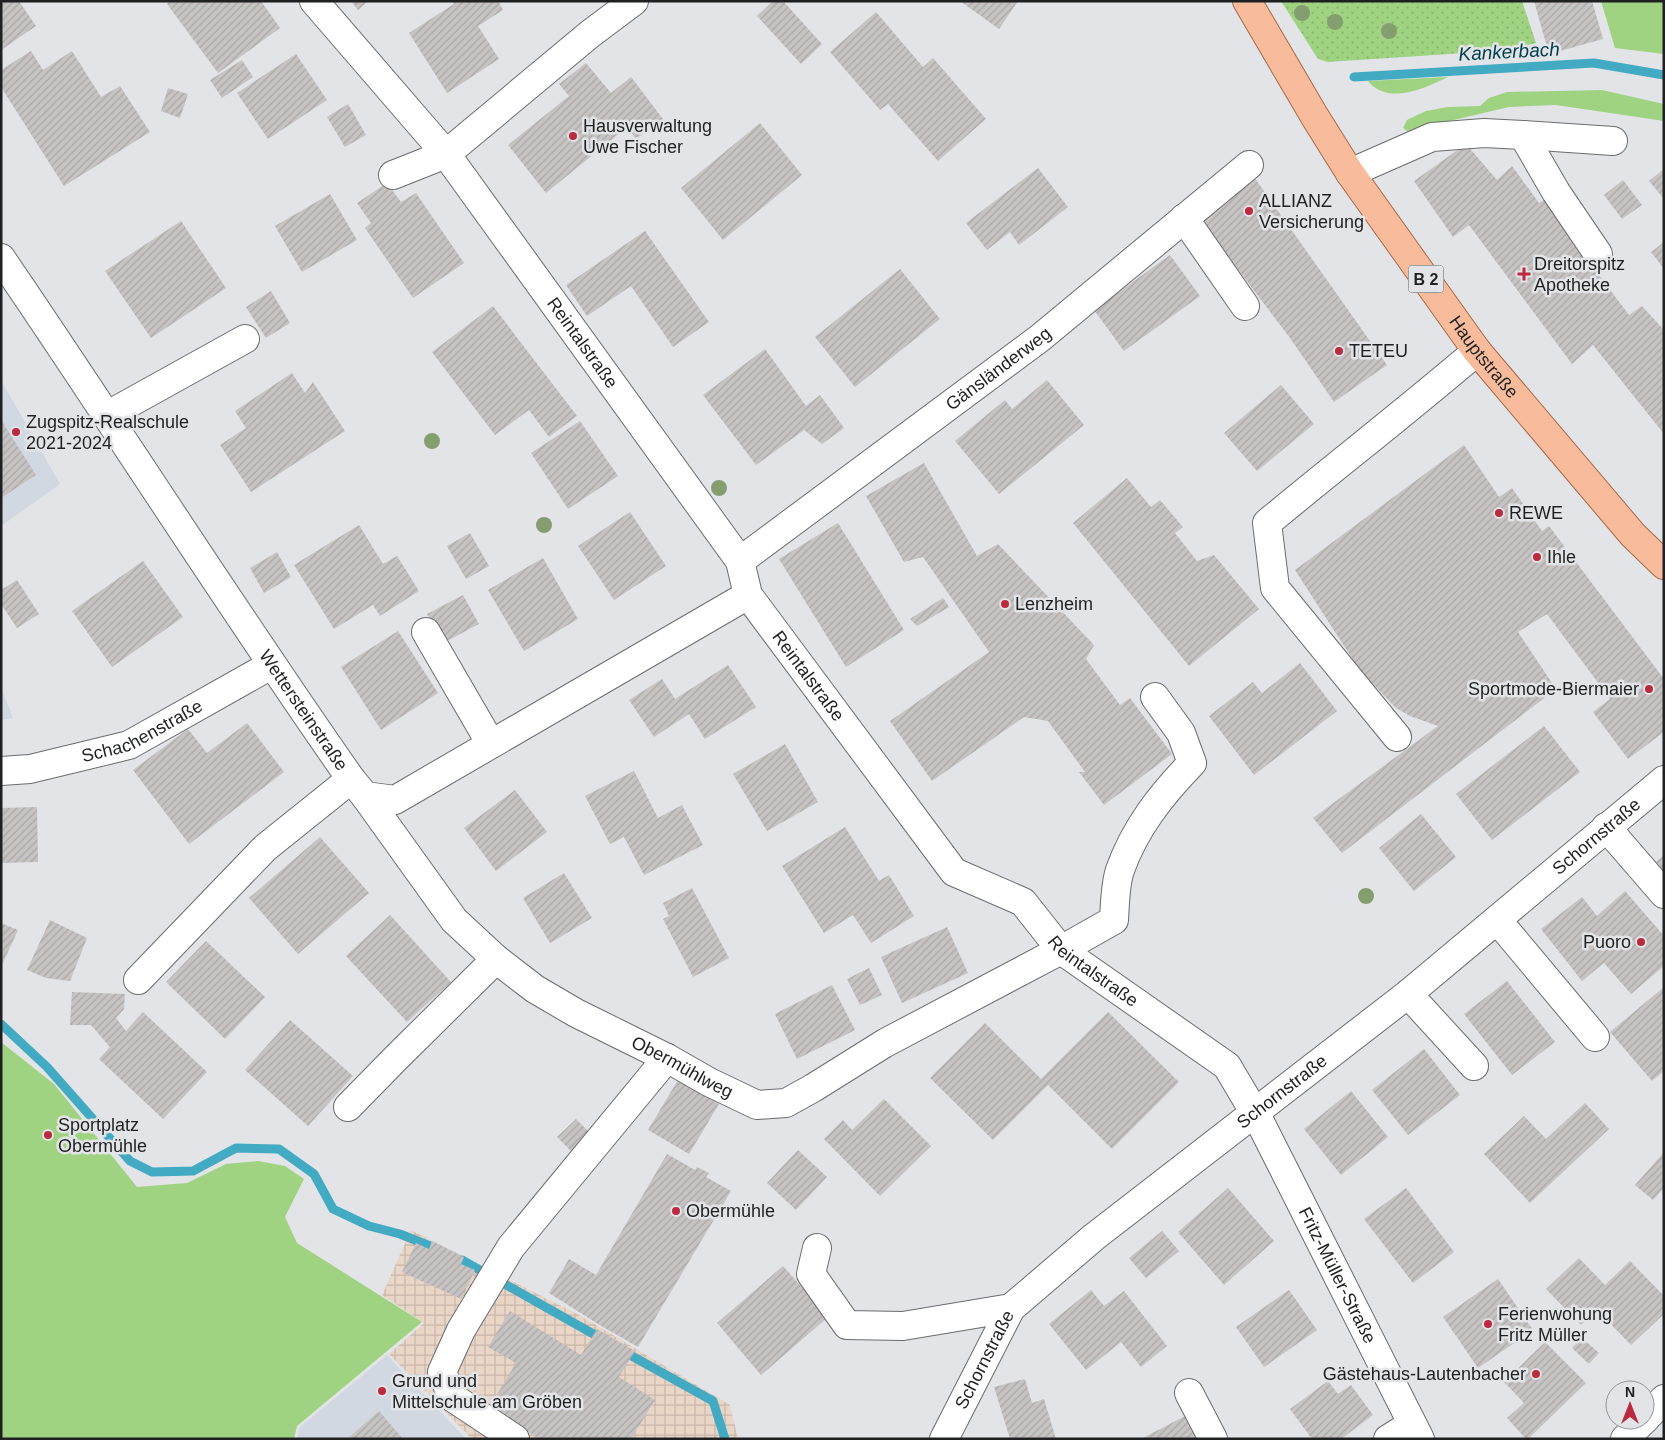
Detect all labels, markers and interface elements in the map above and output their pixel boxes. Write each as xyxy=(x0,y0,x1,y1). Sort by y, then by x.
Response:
water label: Kankerbach xyxy=(1458,38,1560,65)
place label: Hausverwaltung Uwe Fischer xyxy=(583,116,712,157)
marker: Hausverwaltung Uwe Fischer xyxy=(567,130,579,142)
place label: ALLIANZ Versicherung xyxy=(1259,191,1364,232)
marker: ALLIANZ Versicherung xyxy=(1243,205,1255,217)
place label: Dreitorspitz Apotheke xyxy=(1534,254,1625,295)
road number: B 2 xyxy=(1408,266,1444,292)
marker: Dreitorspitz Apotheke xyxy=(1518,268,1530,280)
street label: Reintalstraße xyxy=(543,294,622,392)
street label: Hauptstraße xyxy=(1445,312,1522,402)
street label: Gänsländerweg xyxy=(942,323,1055,415)
place label: TETEU xyxy=(1349,341,1408,361)
marker: TETEU xyxy=(1333,345,1345,357)
place label: Zugspitz-Realschule 2021-2024 xyxy=(26,412,189,453)
marker: Zugspitz-Realschule 2021-2024 xyxy=(10,426,22,438)
place label: REWE xyxy=(1509,503,1563,523)
marker: REWE xyxy=(1493,507,1505,519)
place label: Ihle xyxy=(1547,547,1576,567)
marker: Ihle xyxy=(1531,551,1543,563)
place label: Lenzheim xyxy=(1015,594,1093,614)
marker: Lenzheim xyxy=(999,598,1011,610)
street label: Reintalstraße xyxy=(768,627,848,725)
street label: Wettersteinstraße xyxy=(255,646,352,774)
place label: Sportmode-Biermaier xyxy=(1468,679,1639,699)
marker: Sportmode-Biermaier xyxy=(1643,683,1655,695)
street label: Schachenstraße xyxy=(80,696,206,766)
street label: Schornstraße xyxy=(1549,794,1644,879)
street label: Reintalstraße xyxy=(1044,932,1142,1011)
place label: Puoro xyxy=(1583,932,1631,952)
marker: Puoro xyxy=(1635,936,1647,948)
street label: Obermühlweg xyxy=(628,1032,736,1102)
street label: Schornstraße xyxy=(1233,1051,1331,1133)
place label: Sportplatz Obermühle xyxy=(58,1115,147,1156)
marker: Sportplatz Obermühle xyxy=(42,1129,54,1141)
place label: Obermühle xyxy=(686,1201,775,1221)
street label: Fritz-Müller-Straße xyxy=(1295,1204,1380,1347)
marker: Obermühle xyxy=(670,1205,682,1217)
place label: Ferienwohung Fritz Müller xyxy=(1498,1304,1612,1345)
street label: Schornstraße xyxy=(951,1307,1018,1412)
marker: Ferienwohung Fritz Müller xyxy=(1482,1318,1494,1330)
place label: Gästehaus-Lautenbacher xyxy=(1323,1364,1526,1384)
marker: Gästehaus-Lautenbacher xyxy=(1530,1368,1542,1380)
place label: Grund und Mittelschule am Gröben xyxy=(392,1371,582,1412)
north arrow xyxy=(1605,1380,1655,1430)
text: N xyxy=(1625,1384,1635,1400)
marker: Grund und Mittelschule am Gröben xyxy=(376,1385,388,1397)

